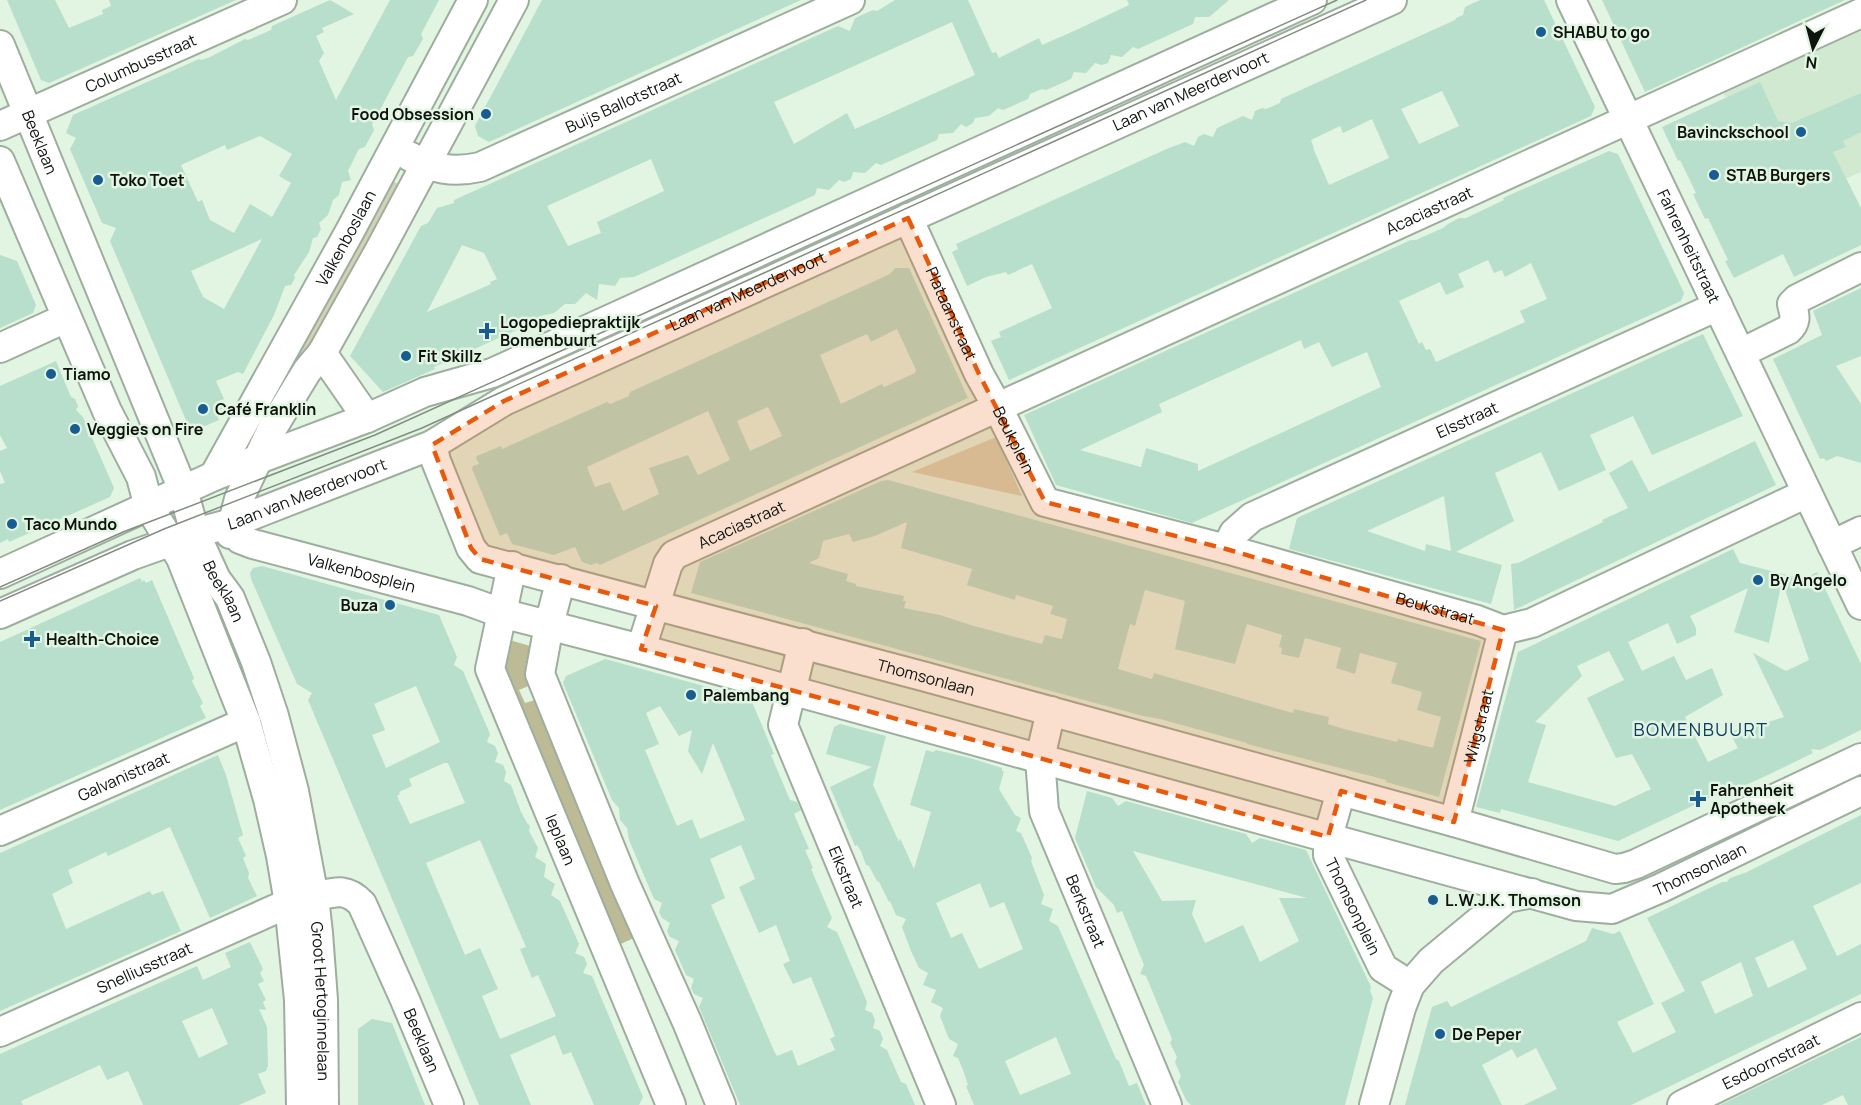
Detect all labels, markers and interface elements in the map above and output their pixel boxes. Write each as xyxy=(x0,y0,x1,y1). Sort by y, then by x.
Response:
north arrow xyxy=(1783,18,1843,78)
place label: SHABU to go xyxy=(1553,21,1650,43)
marker: SHABU to go xyxy=(1534,25,1548,39)
street label: Columbusstraat xyxy=(81,29,200,98)
street label: Laan van Meerdervoort xyxy=(1109,46,1272,136)
text: N xyxy=(1805,51,1818,74)
street label: Buijs Ballotstraat xyxy=(562,66,685,138)
place label: Food Obsession xyxy=(351,103,474,125)
street label: Beeklaan xyxy=(17,107,63,178)
marker: Food Obsession xyxy=(479,107,493,121)
place label: Bavinckschool xyxy=(1677,121,1789,143)
marker: Bavinckschool xyxy=(1794,125,1808,139)
place label: STAB Burgers xyxy=(1726,164,1831,186)
marker: STAB Burgers xyxy=(1707,168,1721,182)
place label: Toko Toet xyxy=(110,169,185,191)
marker: Toko Toet xyxy=(91,173,105,187)
street label: Acaciastraat xyxy=(1382,181,1476,240)
street label: Valkenboslaan xyxy=(311,186,381,290)
street label: Fahrenheitstraat xyxy=(1652,186,1726,307)
street label: Laan van Meerdervoort xyxy=(666,246,829,336)
street label: Plataanstraat xyxy=(921,263,982,364)
place label: Logopediepraktijk Bomenbuurt xyxy=(500,311,640,351)
marker: Logopediepraktijk Bomenbuurt xyxy=(478,322,496,340)
place label: Fit Skillz xyxy=(418,345,482,367)
marker: Fit Skillz xyxy=(399,349,413,363)
place label: Tiamo xyxy=(63,363,111,385)
marker: Tiamo xyxy=(44,367,58,381)
street label: Elsstraat xyxy=(1433,396,1502,443)
place label: Café Franklin xyxy=(215,398,316,420)
marker: Café Franklin xyxy=(196,402,210,416)
street label: Beukplein xyxy=(988,403,1040,477)
place label: Veggies on Fire xyxy=(87,418,204,440)
marker: Veggies on Fire xyxy=(68,422,82,436)
street label: Laan van Meerdervoort xyxy=(225,453,390,535)
street label: Acaciastraat xyxy=(694,495,788,554)
place label: Taco Mundo xyxy=(24,513,117,535)
marker: Taco Mundo xyxy=(5,517,19,531)
street label: Valkenbosplein xyxy=(305,548,418,598)
street label: Beeklaan xyxy=(198,557,250,625)
place label: By Angelo xyxy=(1770,569,1847,591)
marker: By Angelo xyxy=(1751,573,1765,587)
street label: Beukstraat xyxy=(1393,587,1477,630)
place label: Buza xyxy=(341,594,378,616)
marker: Buza xyxy=(383,598,397,612)
place label: Health-Choice xyxy=(46,628,160,650)
marker: Health-Choice xyxy=(23,630,41,648)
street label: Thomsonlaan xyxy=(875,654,978,701)
place label: Palembang xyxy=(703,684,789,706)
street label: Wilgstraat xyxy=(1458,686,1499,766)
marker: Palembang xyxy=(684,688,698,702)
district label: BOMENBUURT xyxy=(1633,717,1769,741)
street label: Galvanistraat xyxy=(74,746,173,806)
place label: Fahrenheit Apotheek xyxy=(1710,779,1794,819)
marker: Fahrenheit Apotheek xyxy=(1691,792,1705,806)
street label: Ieplaan xyxy=(540,811,581,868)
street label: Thomsonlaan xyxy=(1650,837,1750,901)
street label: Eikstraat xyxy=(824,843,869,911)
street label: Thomsonplein xyxy=(1320,854,1386,959)
street label: Berkstraat xyxy=(1061,871,1111,951)
place label: L.W.J.K. Thomson xyxy=(1445,889,1581,911)
marker: L.W.J.K. Thomson xyxy=(1426,893,1440,907)
street label: Groot Hertoginnelaan xyxy=(306,920,335,1081)
street label: Snelliusstraat xyxy=(93,937,195,999)
street label: Beeklaan xyxy=(399,1005,445,1076)
place label: De Peper xyxy=(1452,1023,1521,1045)
marker: De Peper xyxy=(1433,1027,1447,1041)
street label: Esdoornstraat xyxy=(1719,1028,1823,1095)

